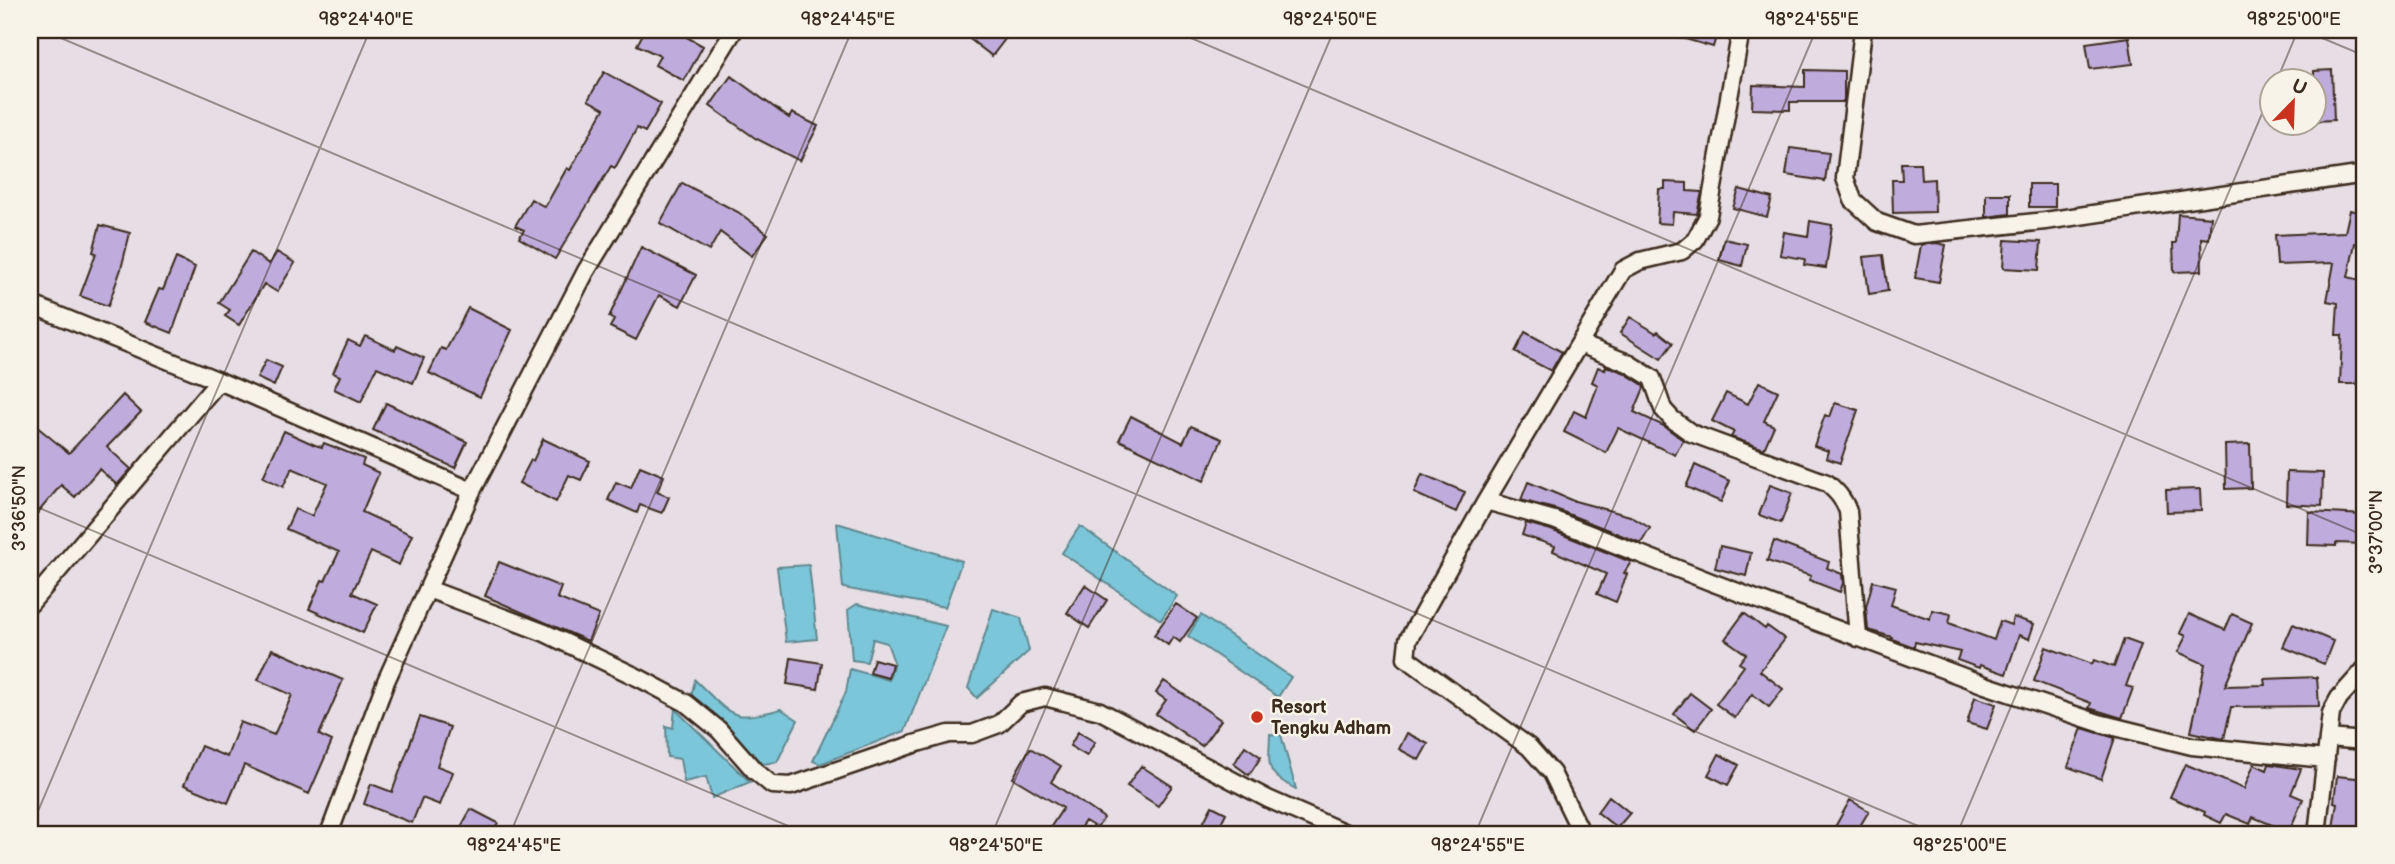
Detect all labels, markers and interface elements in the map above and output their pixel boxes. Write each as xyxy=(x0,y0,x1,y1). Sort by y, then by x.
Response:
text: 98°24'40"E xyxy=(319,9,413,30)
text: 98°24'45"E xyxy=(801,9,895,30)
text: 98°24'50"E xyxy=(1283,9,1377,30)
text: 98°24'55"E xyxy=(1765,9,1859,30)
text: 98°25'00"E xyxy=(2247,9,2341,30)
north arrow xyxy=(2258,66,2328,136)
text: U xyxy=(2288,75,2310,101)
text: 3°36'50"N xyxy=(9,465,30,551)
text: 3°37'00"N xyxy=(2366,490,2387,574)
place label: Resort Tengku Adham xyxy=(1271,697,1391,739)
marker: Resort Tengku Adham xyxy=(1249,709,1265,725)
text: 98°24'45"E xyxy=(467,835,561,856)
text: 98°24'50"E xyxy=(949,835,1043,856)
text: 98°24'55"E xyxy=(1431,835,1525,856)
text: 98°25'00"E xyxy=(1913,835,2007,856)

